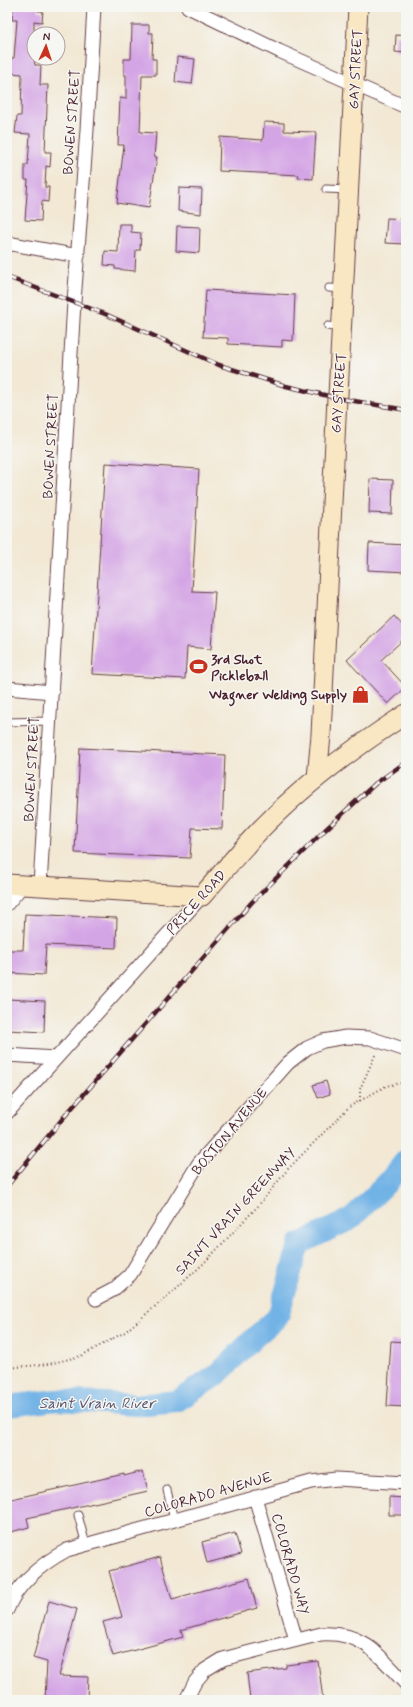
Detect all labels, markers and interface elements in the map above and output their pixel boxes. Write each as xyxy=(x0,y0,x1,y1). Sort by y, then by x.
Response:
north arrow xyxy=(26,26,66,66)
street label: GAY STREET xyxy=(345,28,367,110)
text: N xyxy=(42,30,50,44)
street label: BOWEN STREET xyxy=(59,69,85,175)
street label: GAY STREET xyxy=(327,352,351,434)
street label: BOWEN STREET xyxy=(39,393,63,499)
place label: 3rd Shot Pickleball xyxy=(211,651,269,685)
sports icon: 3rd Shot Pickleball xyxy=(188,657,208,677)
shop icon: Wagner Welding Supply xyxy=(350,684,370,704)
place label: Wagner Welding Supply xyxy=(208,686,347,707)
street label: BOWEN STREET xyxy=(20,716,44,822)
street label: PRICE ROAD xyxy=(163,866,231,939)
street label: BOSTON AVENUE xyxy=(188,1084,272,1179)
street label: SAINT VRAIN GREENWAY xyxy=(172,1144,300,1279)
water label: Saint Vrain River xyxy=(39,1394,157,1414)
street label: COLORADO AVENUE xyxy=(142,1468,274,1522)
street label: COLORADO WAY xyxy=(267,1511,313,1617)

